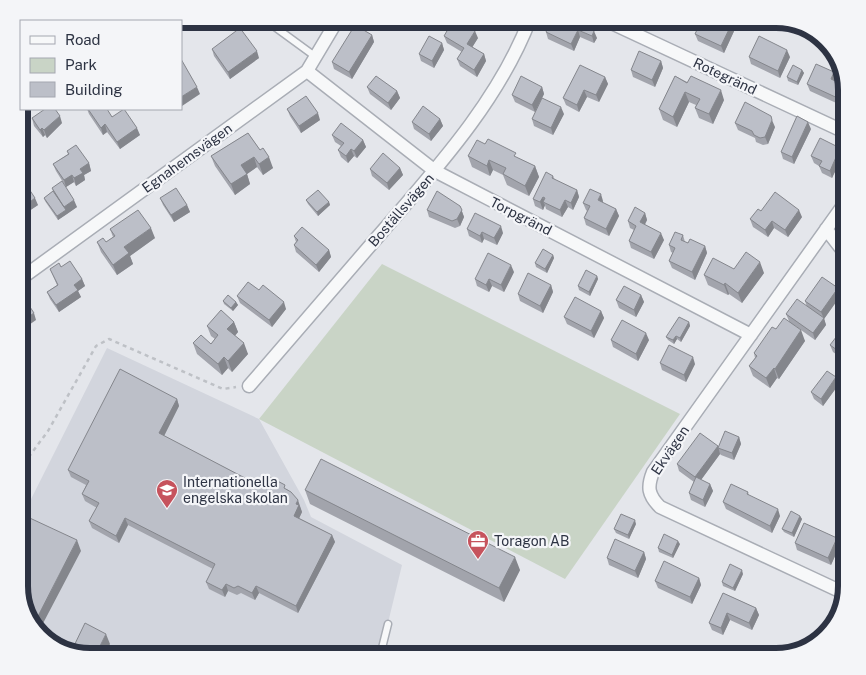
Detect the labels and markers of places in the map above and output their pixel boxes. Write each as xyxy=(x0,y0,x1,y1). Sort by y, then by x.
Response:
place label: Internationella engelska skolan xyxy=(183,474,288,506)
school or university icon: Internationella engelska skolan xyxy=(155,478,179,509)
office icon: Toragon AB xyxy=(466,529,490,560)
place label: Toragon AB xyxy=(494,533,569,549)

